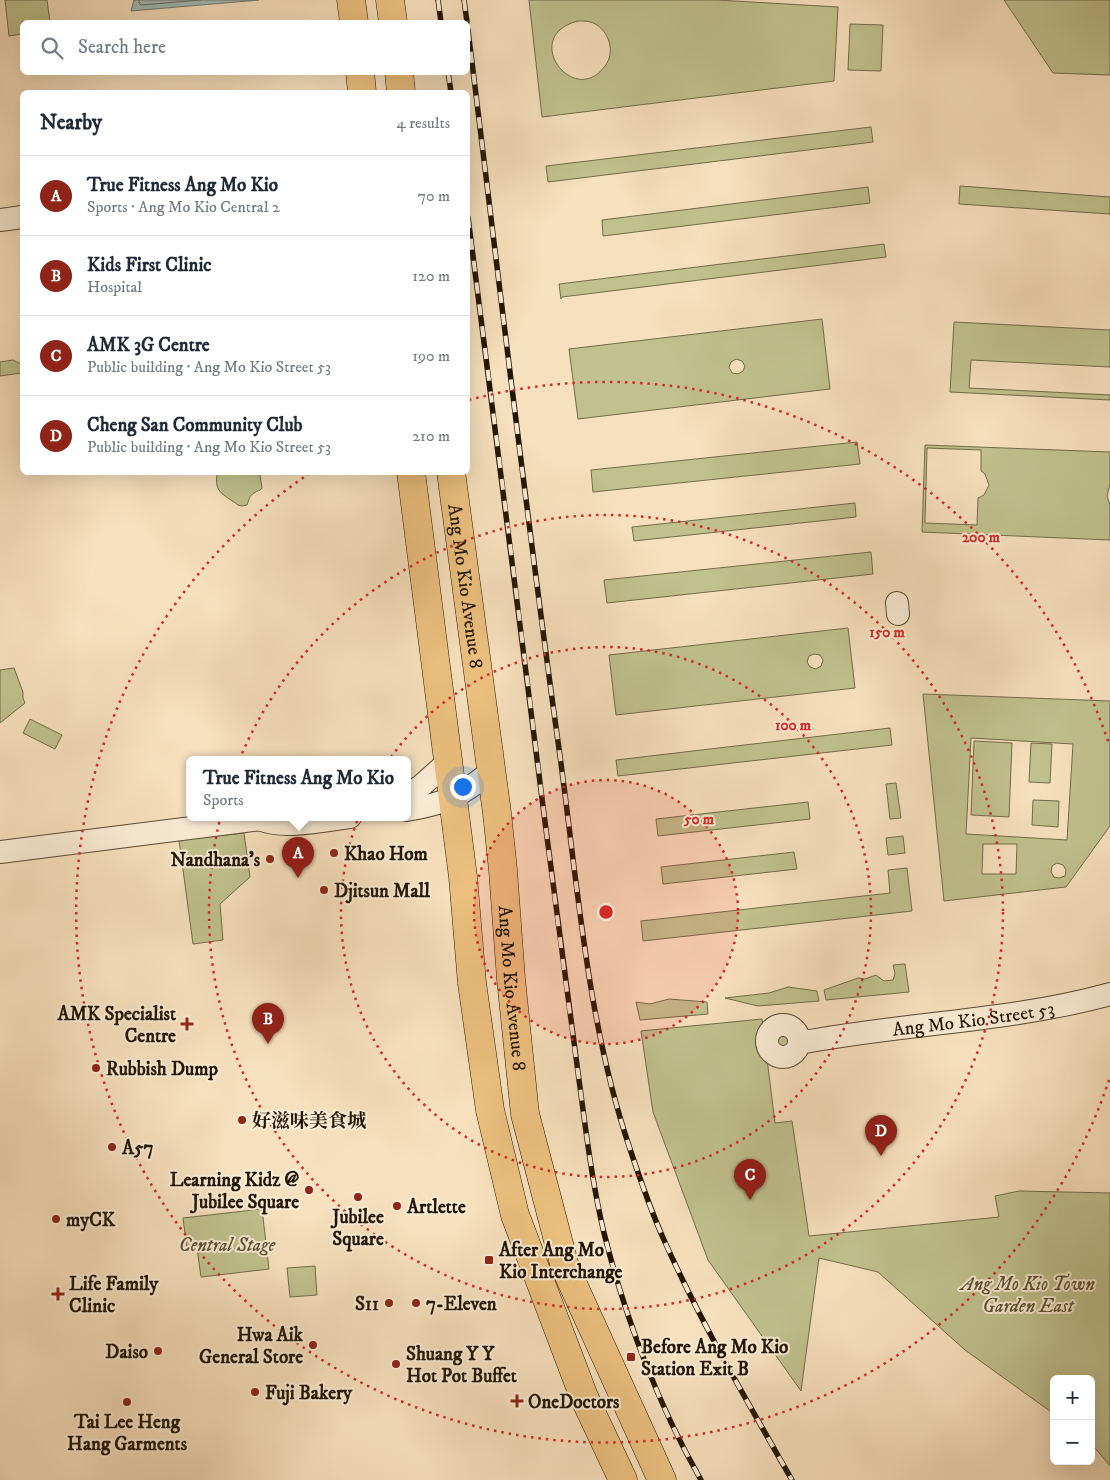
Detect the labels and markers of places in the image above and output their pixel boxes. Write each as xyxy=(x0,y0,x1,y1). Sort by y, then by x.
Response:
pin: A xyxy=(282,837,314,878)
place label: Khao Hom xyxy=(344,843,429,866)
marker: Khao Hom xyxy=(328,847,340,859)
place label: Nandhana's xyxy=(171,849,261,872)
marker: Nandhana's xyxy=(264,853,276,865)
place label: Djitsun Mall xyxy=(334,880,430,904)
marker: Djitsun Mall xyxy=(318,884,330,896)
centre of rings xyxy=(597,903,615,921)
place label: AMK Specialist Centre xyxy=(57,1003,177,1048)
pin: B xyxy=(252,1003,284,1044)
marker: AMK Specialist Centre xyxy=(180,1017,194,1031)
place label: Rubbish Dump xyxy=(106,1058,218,1081)
marker: Rubbish Dump xyxy=(90,1062,102,1074)
place label: 好滋味美食城 xyxy=(252,1110,366,1133)
marker: 好滋味美食城 xyxy=(236,1114,248,1126)
pin: D xyxy=(865,1115,897,1156)
place label: A57 xyxy=(121,1137,154,1160)
marker: A57 xyxy=(106,1141,118,1153)
pin: C xyxy=(734,1159,766,1200)
place label: Learning Kidz @ Jubilee Square xyxy=(170,1169,300,1215)
marker: Learning Kidz @ Jubilee Square xyxy=(303,1184,315,1196)
marker: Jubilee Square xyxy=(352,1191,364,1203)
place label: Artlette xyxy=(406,1196,466,1219)
marker: Artlette xyxy=(391,1200,403,1212)
place label: Jubilee Square xyxy=(330,1206,384,1252)
place label: myCK xyxy=(66,1209,116,1232)
marker: myCK xyxy=(50,1213,62,1225)
place label: After Ang Mo Kio Interchange xyxy=(498,1239,623,1284)
marker: After Ang Mo Kio Interchange xyxy=(483,1254,495,1266)
place label: Life Family Clinic xyxy=(69,1273,159,1318)
marker: Life Family Clinic xyxy=(51,1287,65,1301)
place label: S11 xyxy=(355,1293,379,1316)
place label: 7-Eleven xyxy=(426,1293,498,1316)
marker: S11 xyxy=(383,1297,395,1309)
marker: 7-Eleven xyxy=(410,1297,422,1309)
place label: Hwa Aik General Store xyxy=(199,1324,304,1369)
place label: Before Ang Mo Kio Station Exit B xyxy=(641,1336,788,1381)
marker: Hwa Aik General Store xyxy=(307,1339,319,1351)
place label: Daiso xyxy=(105,1341,148,1364)
place label: Shuang Y Y Hot Pot Buffet xyxy=(406,1343,518,1388)
marker: Daiso xyxy=(152,1345,164,1357)
marker: Before Ang Mo Kio Station Exit B xyxy=(625,1351,637,1363)
marker: Shuang Y Y Hot Pot Buffet xyxy=(390,1358,402,1370)
place label: Fuji Bakery xyxy=(265,1382,353,1406)
marker: Fuji Bakery xyxy=(249,1386,261,1398)
place label: OneDoctors xyxy=(528,1391,620,1414)
marker: OneDoctors xyxy=(510,1394,524,1408)
marker: Tai Lee Heng Hang Garments xyxy=(121,1396,133,1408)
place label: Tai Lee Heng Hang Garments xyxy=(67,1411,188,1456)

